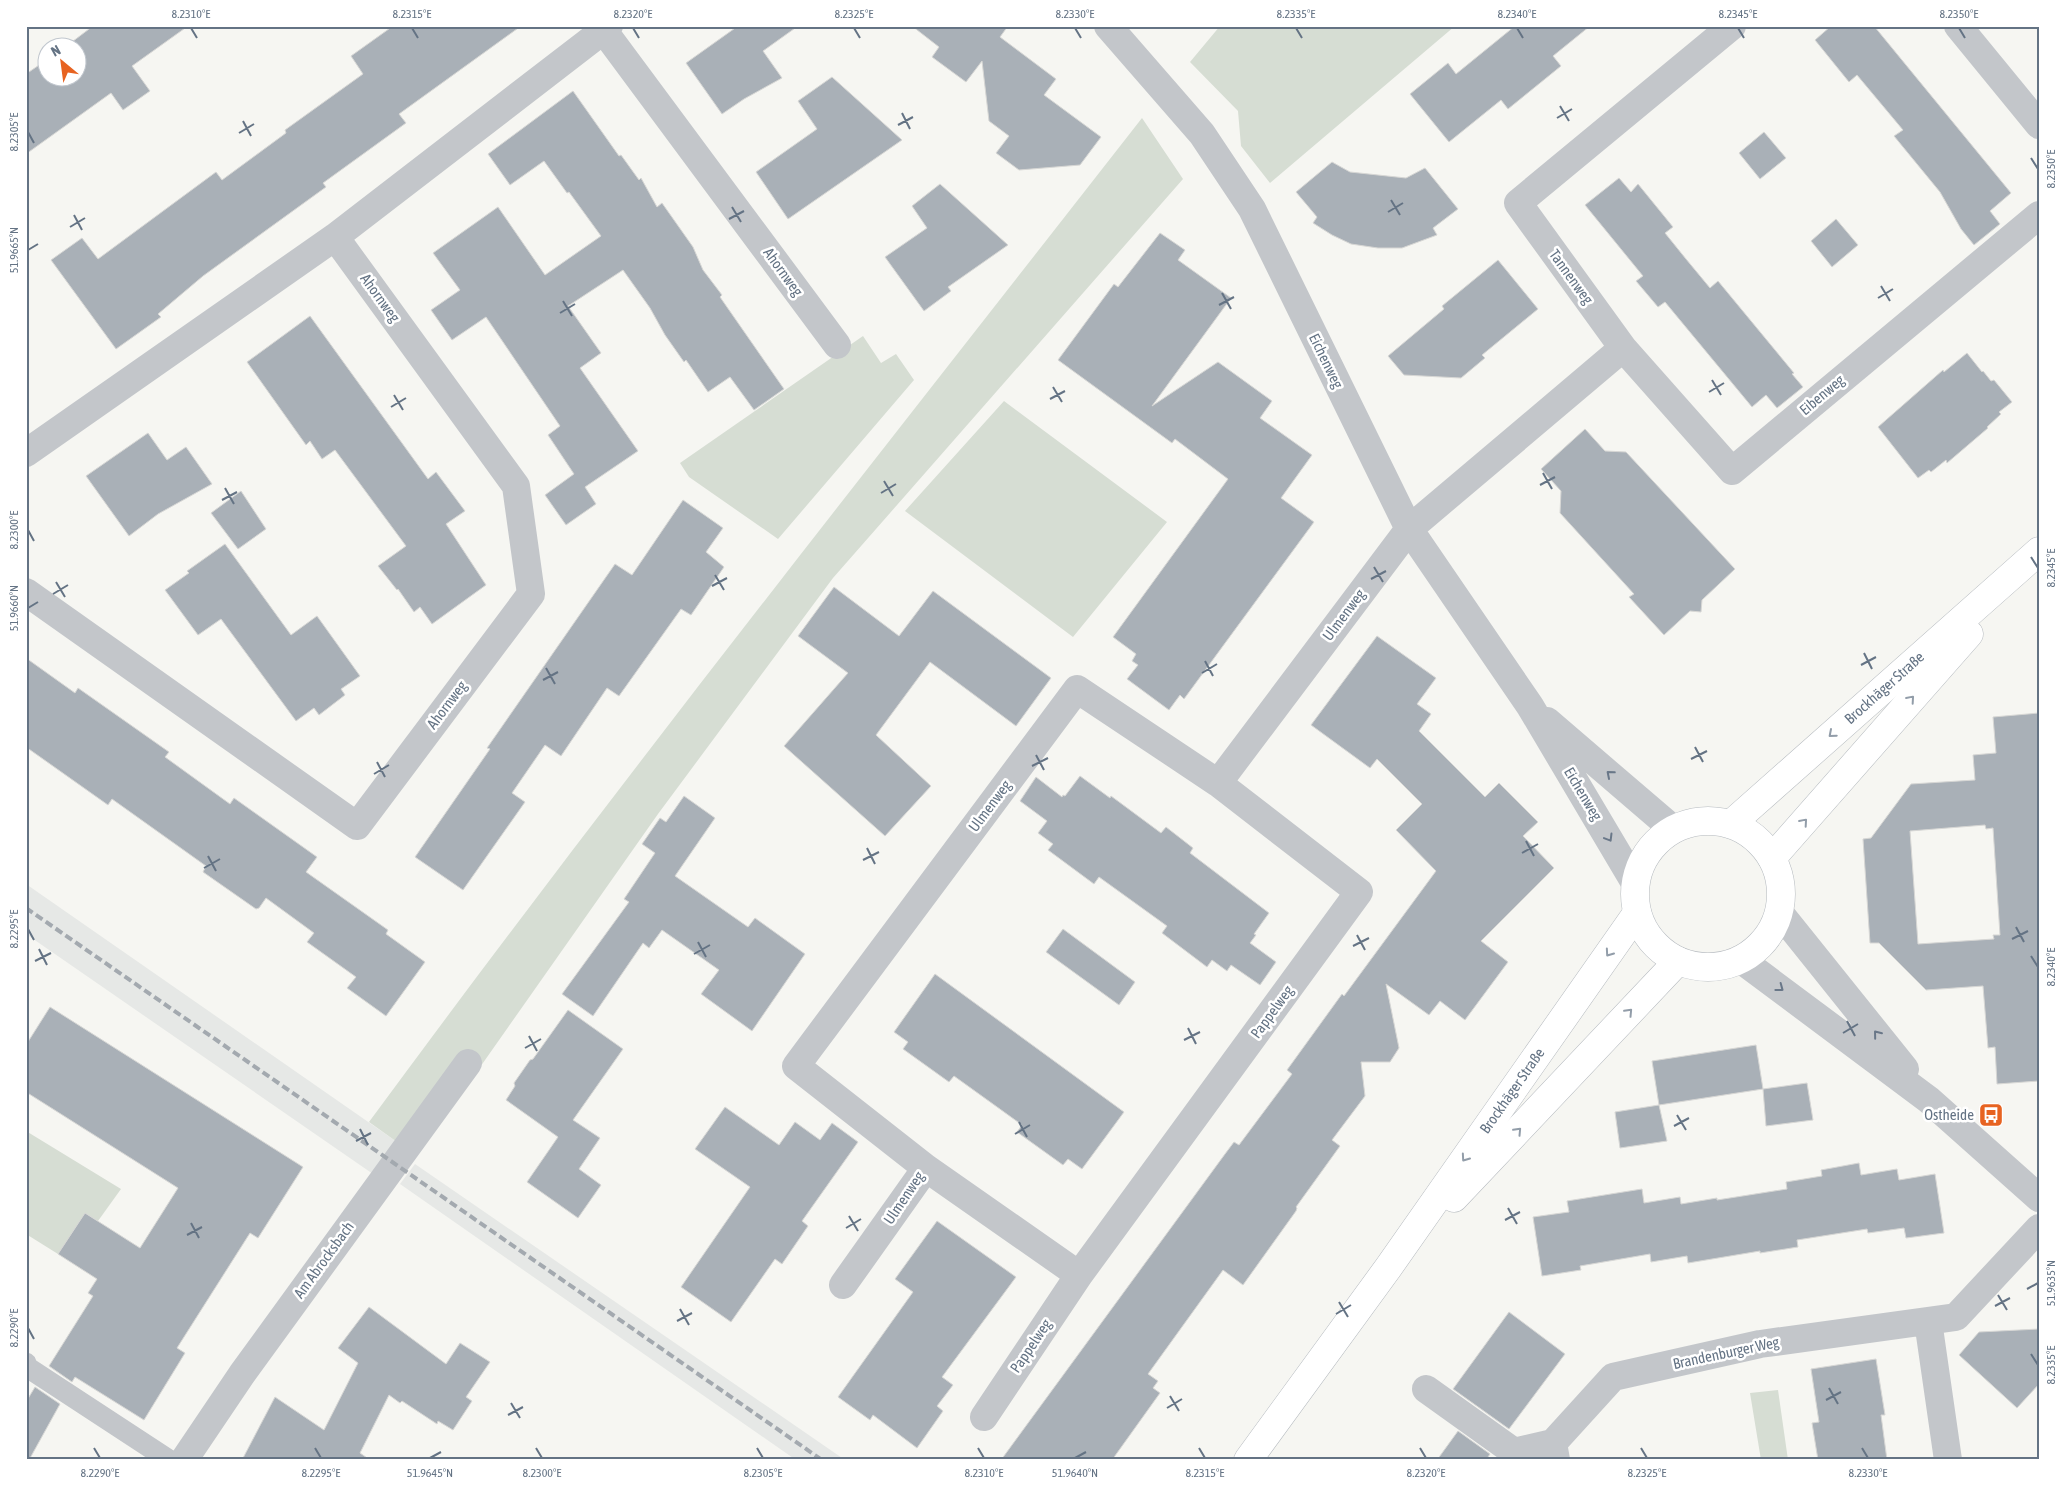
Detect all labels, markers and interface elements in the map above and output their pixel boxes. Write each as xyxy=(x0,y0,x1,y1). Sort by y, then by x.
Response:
text: 8.2310°E xyxy=(172,7,210,21)
text: 8.2315°E xyxy=(393,7,431,21)
text: 8.2320°E xyxy=(614,7,652,21)
text: 8.2325°E xyxy=(835,7,873,21)
text: 8.2330°E xyxy=(1056,7,1094,21)
text: 8.2335°E xyxy=(1277,7,1315,21)
text: 8.2340°E xyxy=(1498,7,1536,21)
text: 8.2345°E xyxy=(1719,7,1757,21)
text: 8.2350°E xyxy=(1940,7,1978,21)
north arrow xyxy=(38,38,88,88)
text: N xyxy=(48,42,63,60)
text: 8.2305°E xyxy=(7,113,21,151)
text: 8.2350°E xyxy=(2044,150,2058,188)
text: 51.9665°N xyxy=(7,227,21,273)
street label: Ahornweg xyxy=(760,244,807,300)
street label: Tannenweg xyxy=(1546,246,1597,308)
street label: Ahornweg xyxy=(357,270,404,326)
street label: Eichenweg xyxy=(1306,331,1347,391)
street label: Eibenweg xyxy=(1796,371,1848,418)
text: 8.2300°E xyxy=(7,511,21,549)
text: 8.2345°E xyxy=(2044,549,2058,587)
text: 51.9660°N xyxy=(7,585,21,631)
street label: Ulmenweg xyxy=(1319,585,1369,644)
street label: Brockhäger Straße xyxy=(1841,648,1927,727)
street label: Ahornweg xyxy=(423,677,470,732)
one-way arrow xyxy=(1905,696,1914,705)
one-way arrow xyxy=(1829,729,1838,737)
street label: Eichenweg xyxy=(1561,764,1606,824)
one-way arrow xyxy=(1606,771,1615,780)
street label: Ulmenweg xyxy=(965,776,1015,835)
one-way arrow xyxy=(1798,818,1807,827)
one-way arrow xyxy=(1602,833,1612,842)
text: 8.2295°E xyxy=(7,910,21,948)
one-way arrow xyxy=(1606,947,1615,957)
text: 8.2340°E xyxy=(2044,948,2058,986)
street label: Pappelweg xyxy=(1247,982,1297,1041)
one-way arrow xyxy=(1774,983,1783,991)
one-way arrow xyxy=(1623,1009,1632,1018)
one-way arrow xyxy=(1874,1030,1883,1040)
street label: Brockhäger Straße xyxy=(1476,1045,1548,1136)
bus stop icon: Ostheide xyxy=(1978,1102,2004,1128)
place label: Ostheide xyxy=(1924,1106,1974,1123)
one-way arrow xyxy=(1512,1127,1521,1136)
one-way arrow xyxy=(1462,1152,1471,1162)
street label: Ulmenweg xyxy=(880,1168,928,1227)
street label: Am Abrocksbach xyxy=(290,1218,357,1301)
text: 51.9635°N xyxy=(2044,1260,2058,1306)
text: 8.2290°E xyxy=(7,1309,21,1347)
street label: Pappelweg xyxy=(1006,1315,1055,1376)
street label: Brandenburger Weg xyxy=(1671,1333,1781,1372)
text: 8.2335°E xyxy=(2044,1346,2058,1384)
text: 8.2290°E xyxy=(81,1466,119,1480)
text: 8.2295°E xyxy=(302,1466,340,1480)
text: 51.9645°N xyxy=(407,1466,453,1480)
text: 8.2300°E xyxy=(523,1466,561,1480)
text: 8.2305°E xyxy=(744,1466,782,1480)
text: 8.2310°E xyxy=(965,1466,1003,1480)
text: 51.9640°N xyxy=(1052,1466,1098,1480)
text: 8.2315°E xyxy=(1186,1466,1224,1480)
text: 8.2320°E xyxy=(1407,1466,1445,1480)
text: 8.2325°E xyxy=(1628,1466,1666,1480)
text: 8.2330°E xyxy=(1849,1466,1887,1480)

